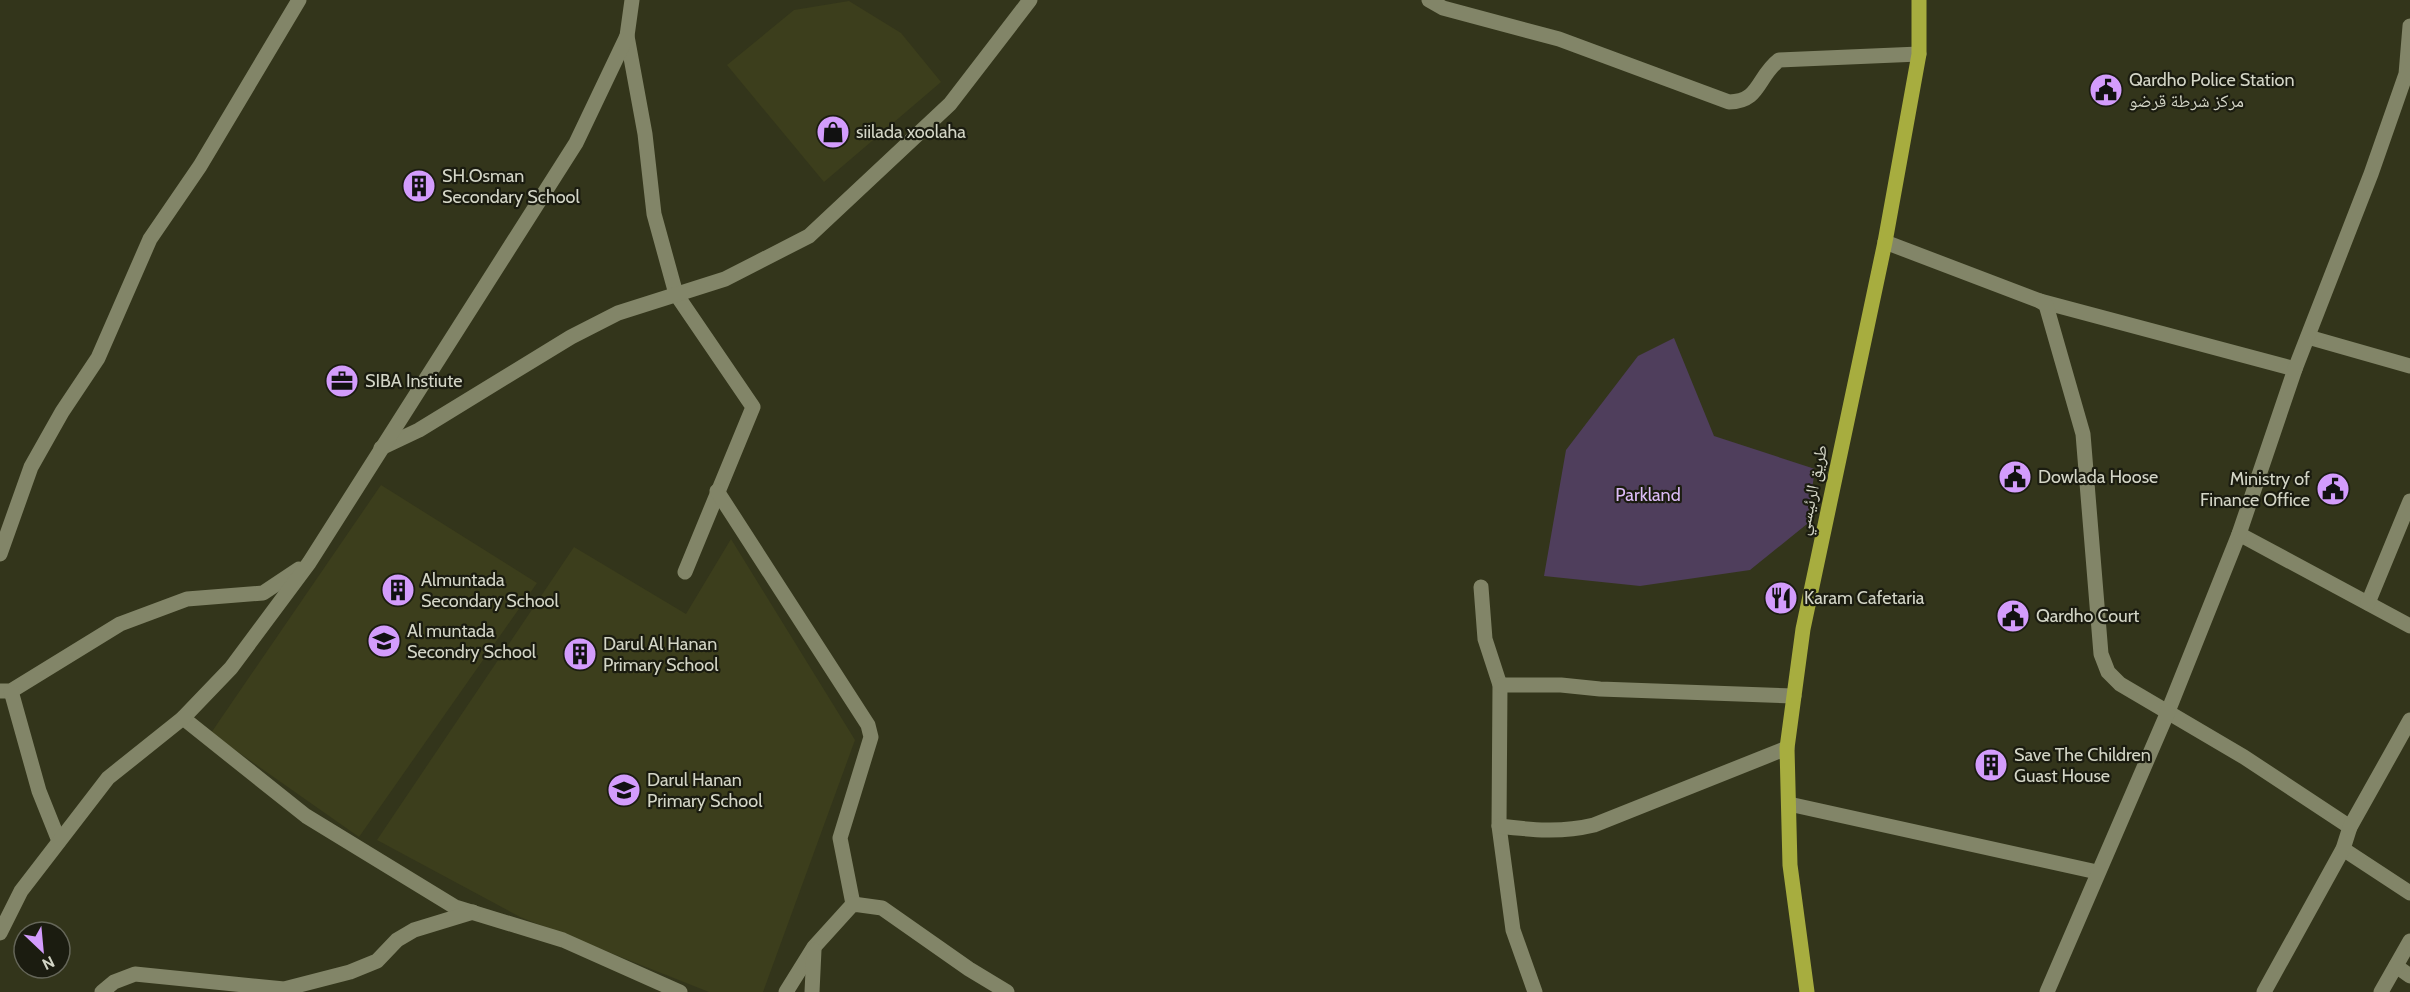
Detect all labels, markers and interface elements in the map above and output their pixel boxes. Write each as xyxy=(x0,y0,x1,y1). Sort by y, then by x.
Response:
place label: Qardho Police Station مركز شرطة قرضو xyxy=(2129,69,2294,112)
public building icon: Qardho Police Station مركز شرطة قرضو xyxy=(2088,72,2124,108)
shop icon: siilada xoolaha xyxy=(815,114,851,150)
place label: siilada xoolaha xyxy=(856,121,966,143)
place label: SH.Osman Secondary School xyxy=(442,165,580,208)
building icon: SH.Osman Secondary School xyxy=(401,168,437,204)
office icon: SIBA Instiute xyxy=(324,363,360,399)
place label: SIBA Instiute xyxy=(365,370,462,392)
street label: طريق الرئيسي xyxy=(1792,443,1836,538)
public building icon: Dowlada Hoose xyxy=(1997,459,2033,495)
place label: Dowlada Hoose xyxy=(2038,466,2158,488)
place label: Ministry of Finance Office xyxy=(2200,468,2310,511)
public building icon: Ministry of Finance Office xyxy=(2315,471,2351,507)
park label: Parkland xyxy=(1615,484,1681,506)
place label: Almuntada Secondary School xyxy=(421,569,559,612)
building icon: Almuntada Secondary School xyxy=(380,572,416,608)
restaurant icon: Karam Cafetaria xyxy=(1763,580,1799,616)
place label: Karam Cafetaria xyxy=(1804,587,1925,609)
public building icon: Qardho Court xyxy=(1995,598,2031,634)
place label: Qardho Court xyxy=(2036,605,2139,627)
place label: Al muntada Secondry School xyxy=(407,620,537,663)
school or university icon: Al muntada Secondry School xyxy=(366,623,402,659)
place label: Darul Al Hanan Primary School xyxy=(603,633,719,676)
building icon: Darul Al Hanan Primary School xyxy=(562,636,598,672)
place label: Save The Children Guast House xyxy=(2014,744,2151,787)
building icon: Save The Children Guast House xyxy=(1973,747,2009,783)
place label: Darul Hanan Primary School xyxy=(647,769,763,812)
school or university icon: Darul Hanan Primary School xyxy=(606,772,642,808)
north arrow xyxy=(12,920,72,980)
text: N xyxy=(39,952,58,974)

